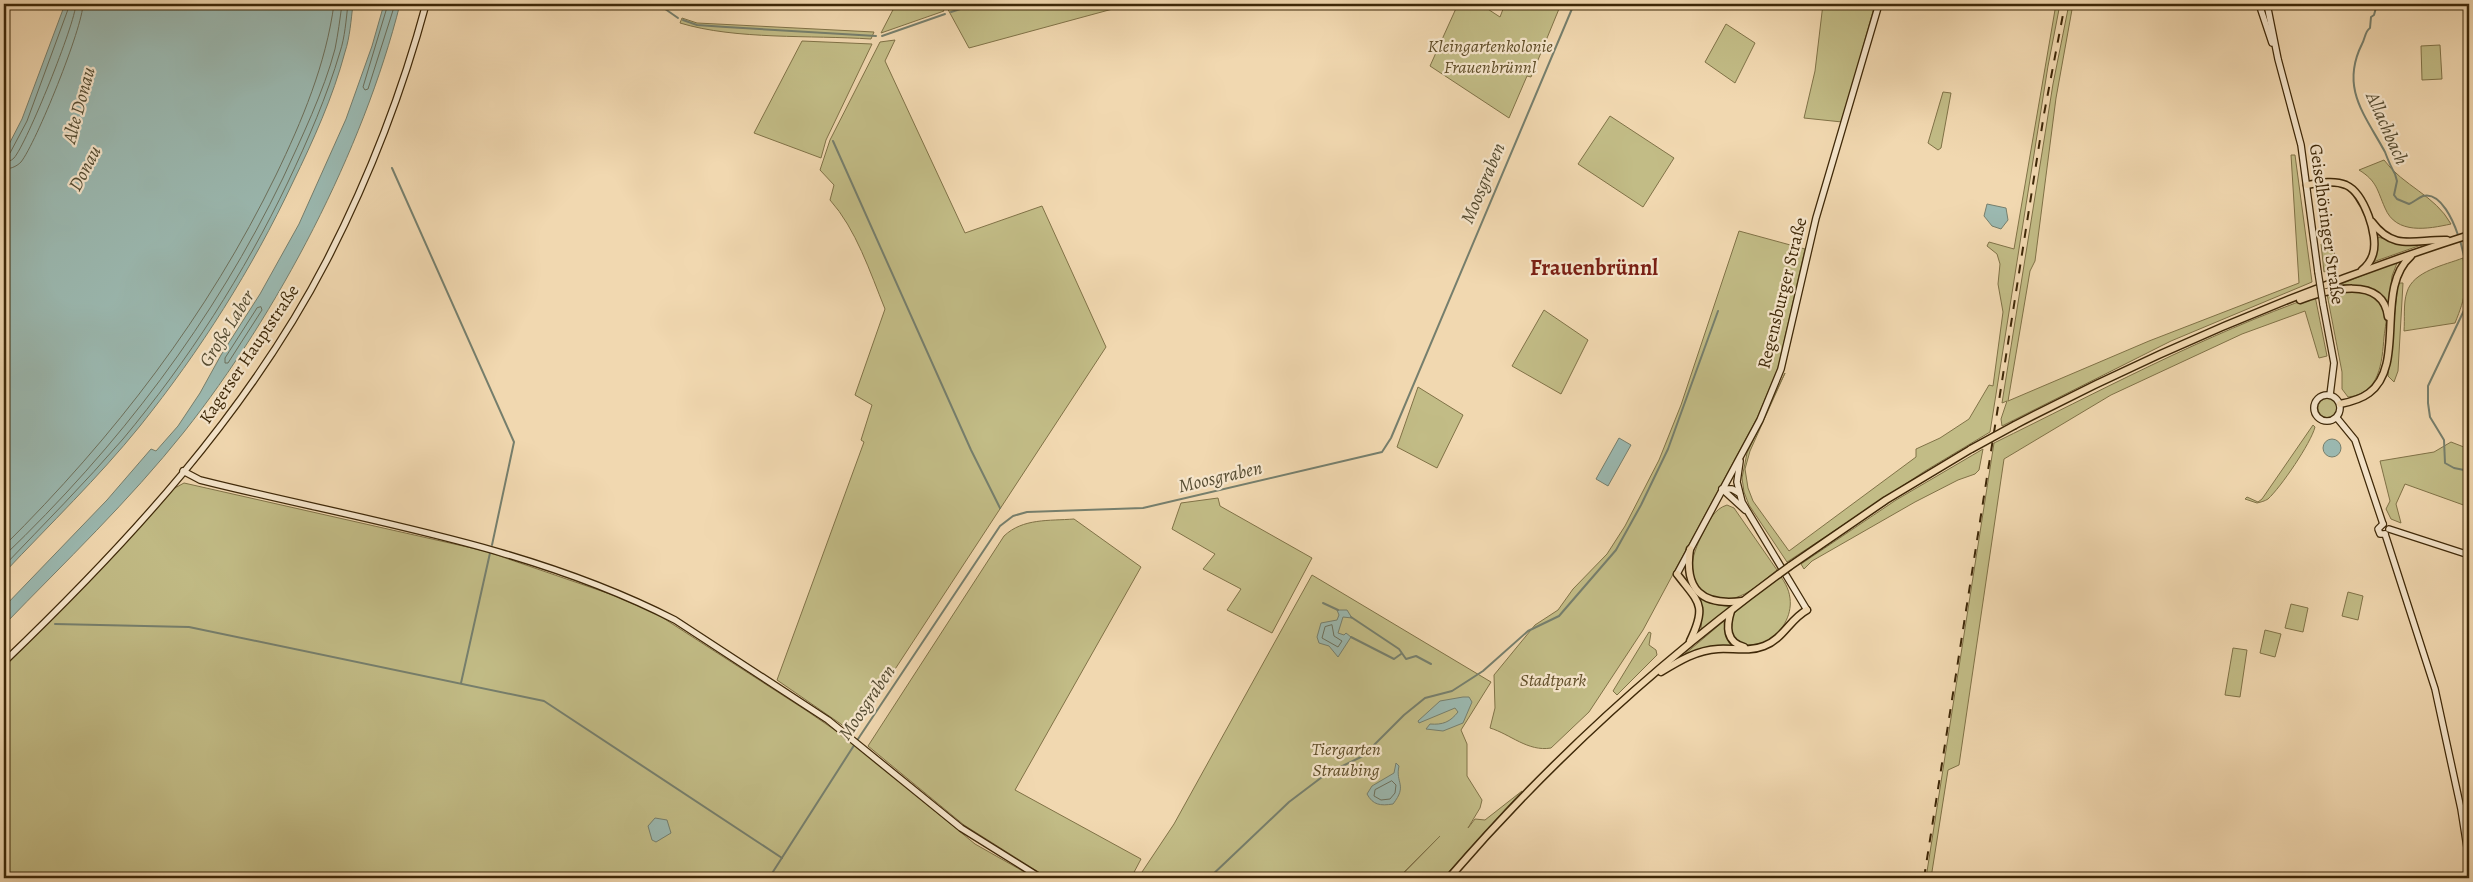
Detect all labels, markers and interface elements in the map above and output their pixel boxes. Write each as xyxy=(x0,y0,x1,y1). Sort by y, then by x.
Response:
park label: Kleingartenkolonie Frauenbrünnl xyxy=(1427,34,1553,79)
water label: Alte Donau xyxy=(56,64,102,147)
water label: Allachbach xyxy=(2359,87,2415,169)
water label: Moosgraben xyxy=(1454,139,1512,228)
water label: Donau xyxy=(62,141,108,196)
street label: Geiselhöringer Straße xyxy=(2304,142,2350,306)
street label: Regensburger Straße xyxy=(1752,215,1812,371)
district label: Frauenbrünnl xyxy=(1530,253,1658,283)
street label: Kagerser Hauptstraße xyxy=(193,280,305,428)
water label: Große Laber xyxy=(193,284,262,372)
water label: Moosgraben xyxy=(1176,455,1265,499)
water label: Moosgraben xyxy=(832,660,901,745)
park label: Stadtpark xyxy=(1520,668,1586,692)
park label: Tiergarten Straubing xyxy=(1311,737,1381,782)

